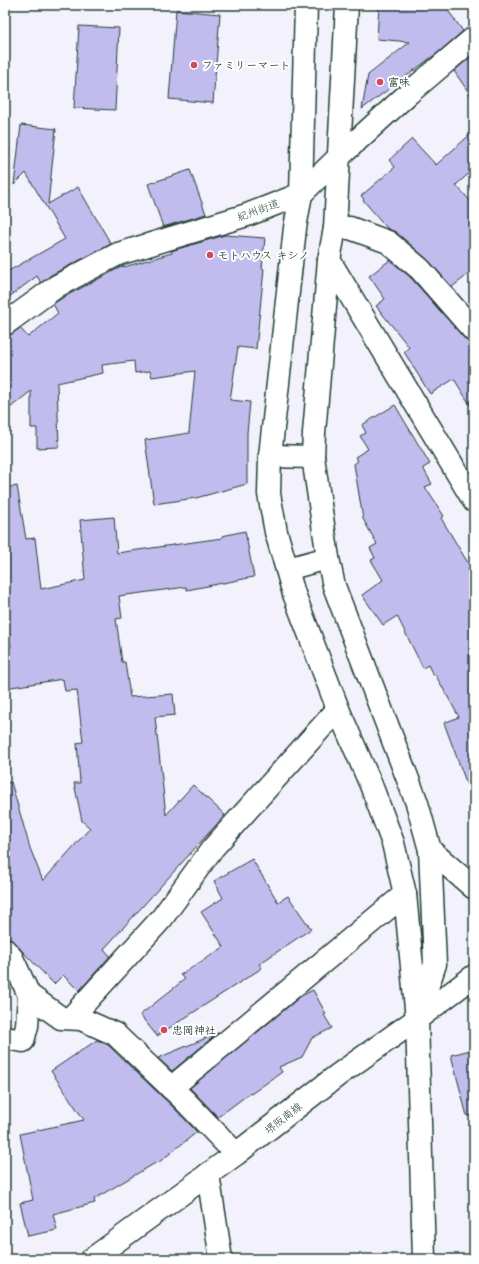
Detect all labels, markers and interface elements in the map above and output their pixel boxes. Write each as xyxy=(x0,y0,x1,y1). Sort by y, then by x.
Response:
place label: ファミリーマート xyxy=(202,57,290,75)
marker: ファミリーマート xyxy=(189,60,199,70)
place label: 富味 xyxy=(388,74,410,92)
marker: 富味 xyxy=(375,77,385,87)
street label: 紀州街道 xyxy=(235,195,282,227)
place label: モトハウス キシノ xyxy=(218,247,309,265)
marker: モトハウス キシノ xyxy=(205,250,215,260)
place label: 忠岡神社 xyxy=(172,1022,216,1040)
marker: 忠岡神社 xyxy=(159,1025,169,1035)
street label: 堺阪南線 xyxy=(261,1098,306,1139)

